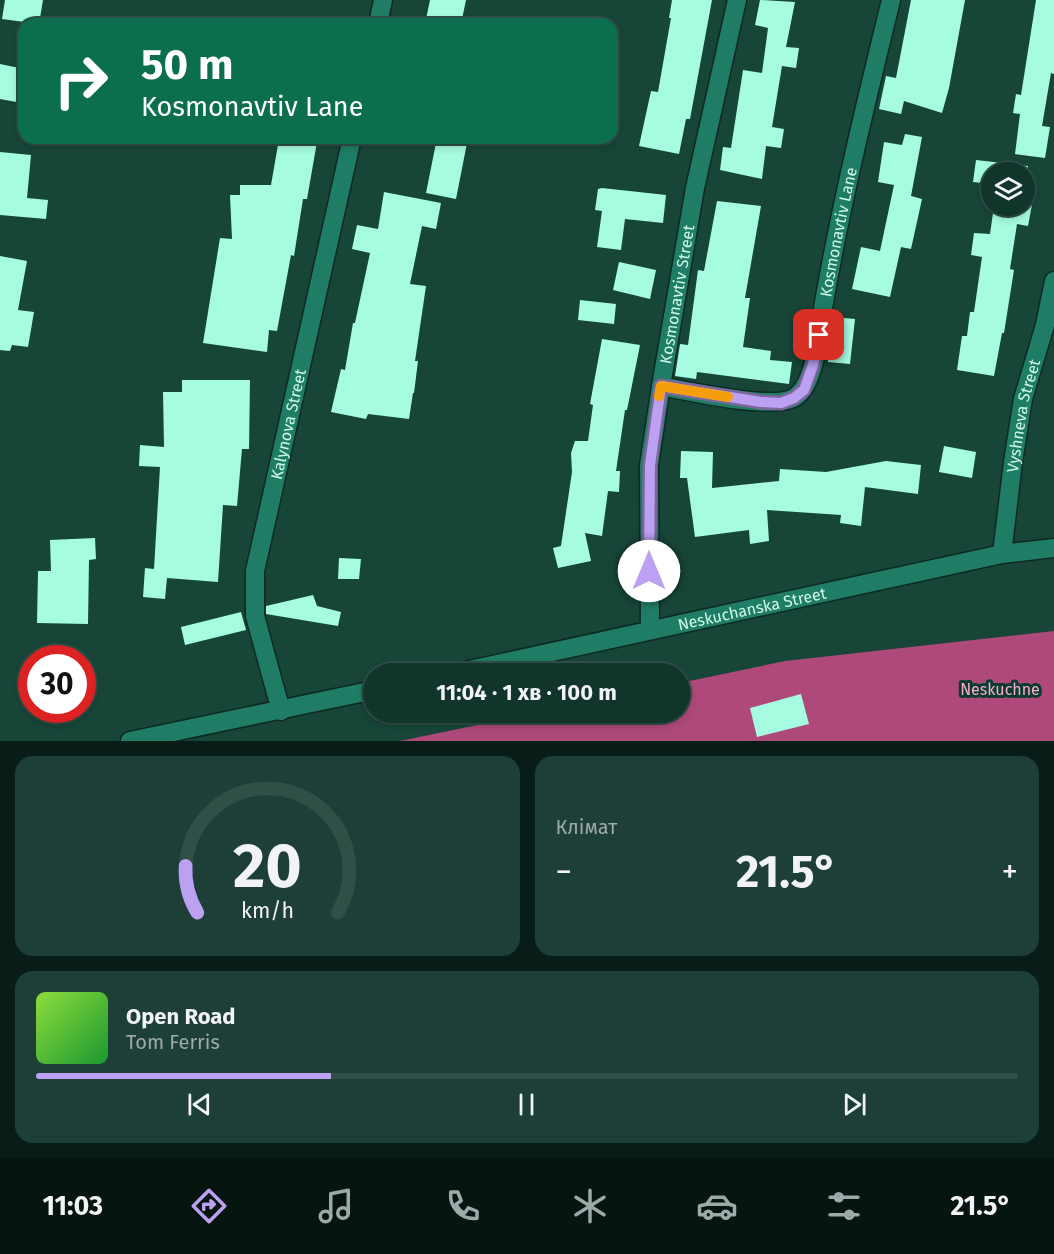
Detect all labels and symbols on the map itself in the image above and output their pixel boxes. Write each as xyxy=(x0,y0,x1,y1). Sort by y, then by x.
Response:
street label: Kosmonavtiv Lane xyxy=(816,165,860,298)
street label: Kosmonavtiv Street xyxy=(655,223,698,365)
pin xyxy=(793,309,844,360)
street label: Vyshneva Street xyxy=(1002,356,1044,473)
street label: Kalynova Street xyxy=(266,367,310,481)
position arrow xyxy=(617,539,681,603)
street label: Neskuchanska Street xyxy=(676,583,828,634)
speed limit sign: 30 xyxy=(18,645,96,723)
park label: Neskuchne xyxy=(960,680,1040,699)

